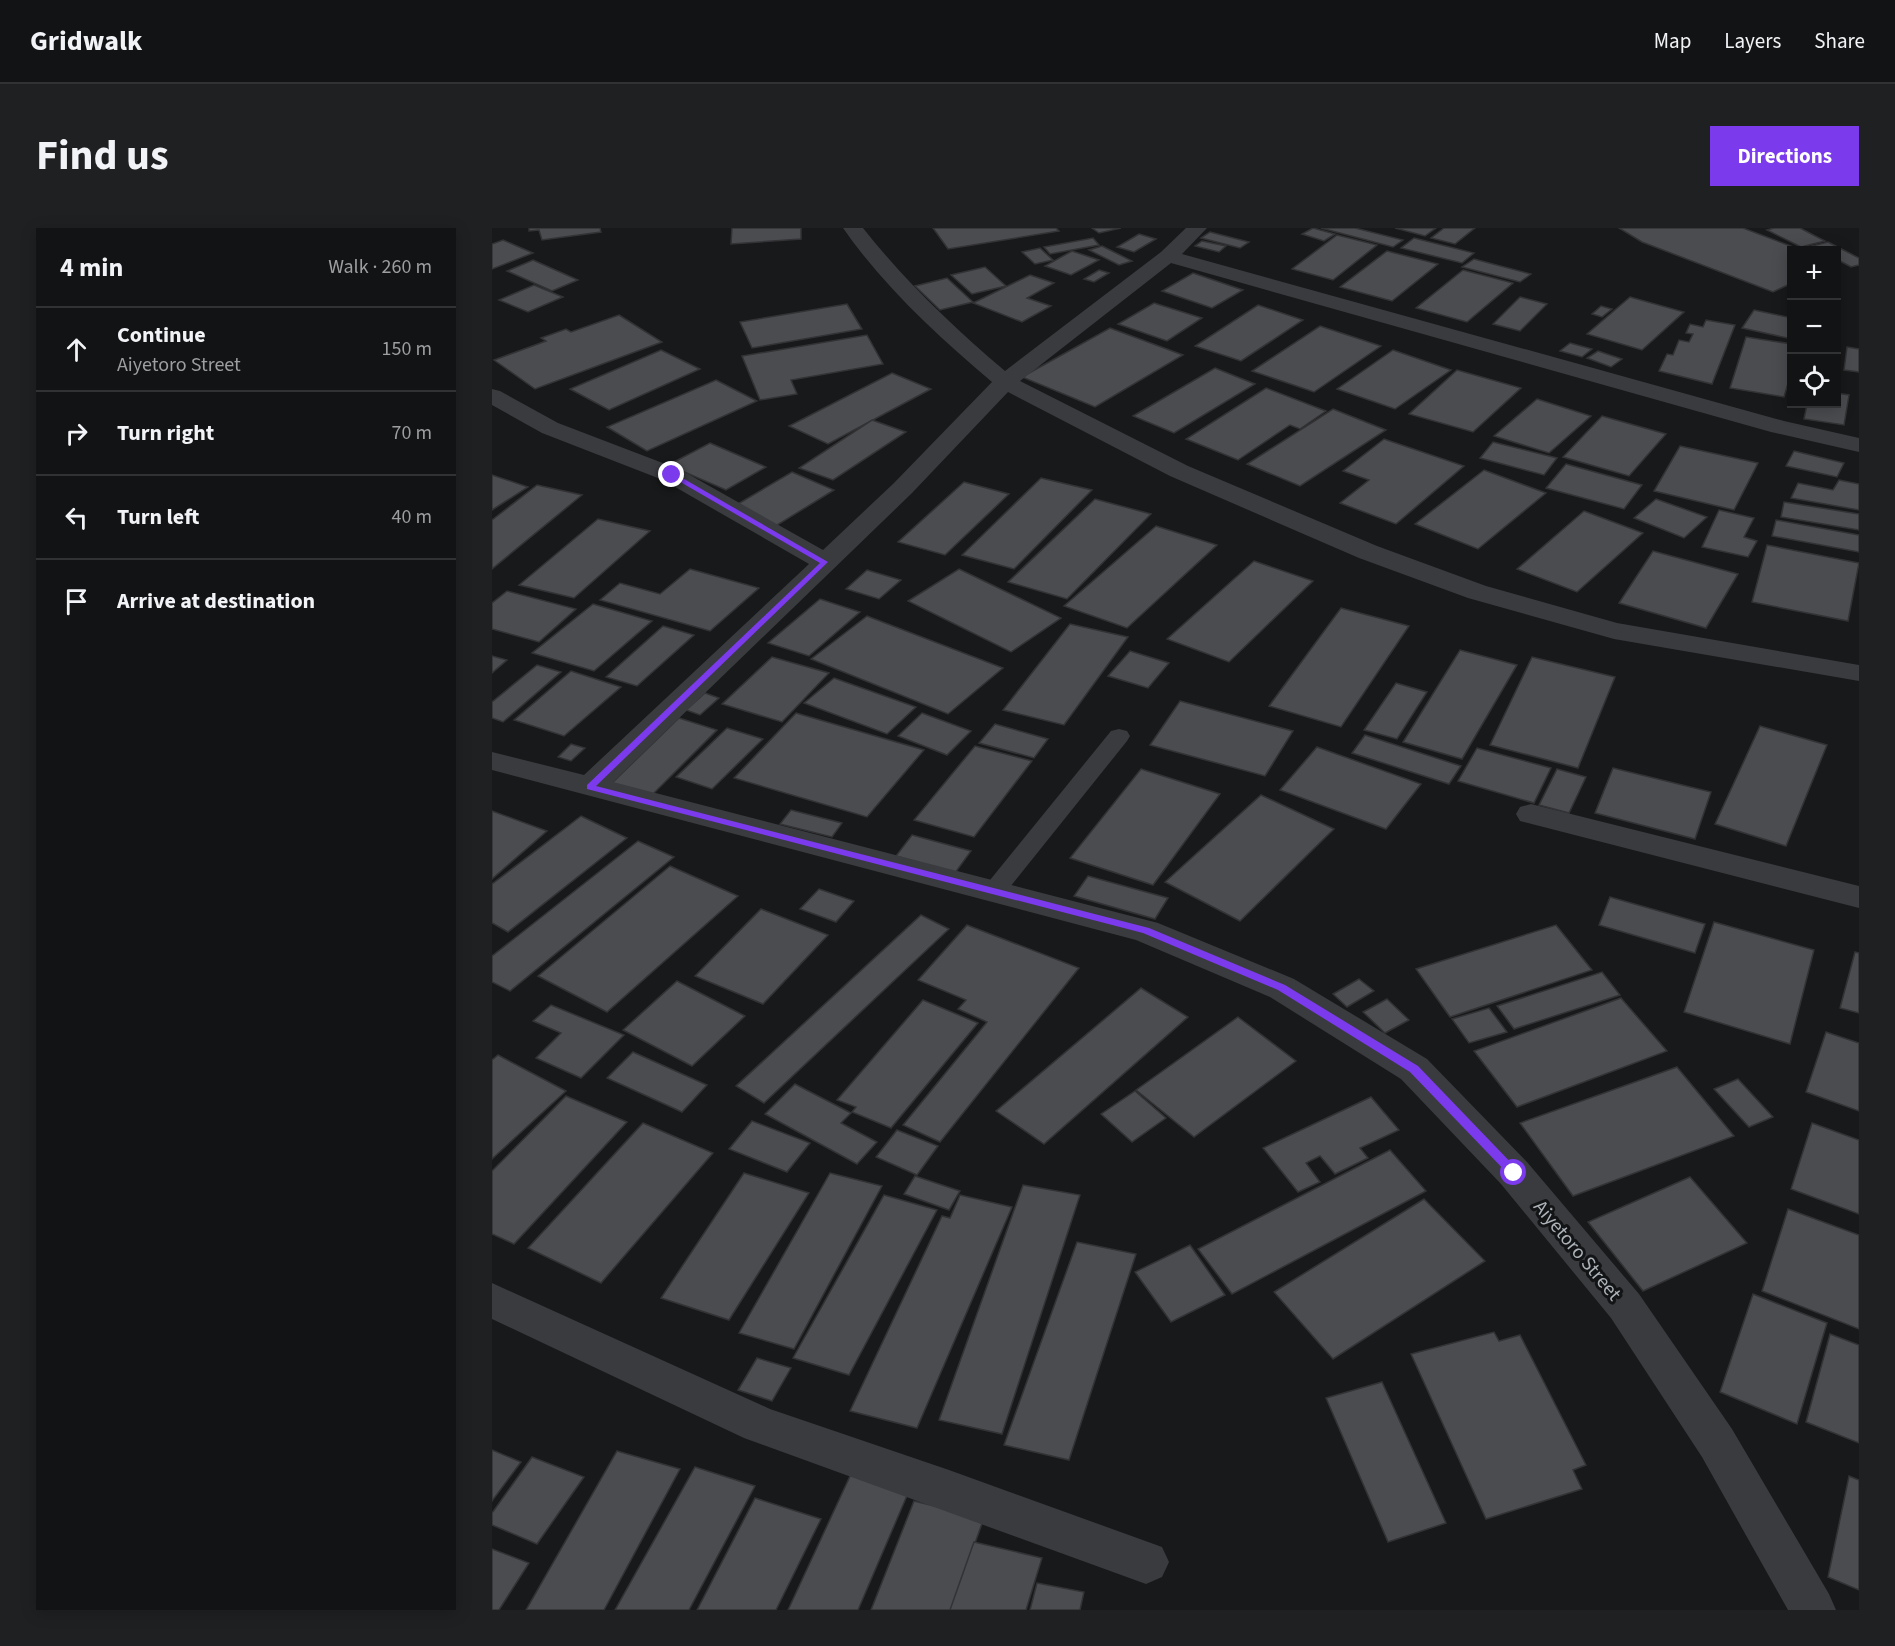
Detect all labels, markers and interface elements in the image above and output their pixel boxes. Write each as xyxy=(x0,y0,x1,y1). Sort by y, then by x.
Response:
text: Gridwalk xyxy=(30,21,142,61)
text: Map xyxy=(1654,26,1691,56)
text: Layers xyxy=(1724,26,1781,56)
text: Share xyxy=(1814,26,1865,56)
text: Find us xyxy=(36,126,169,186)
button: Directions xyxy=(1710,126,1859,186)
map controls xyxy=(1787,246,1841,408)
button: + xyxy=(1787,246,1841,300)
text: 4 min xyxy=(60,249,123,286)
text: Walk · 260 m xyxy=(328,253,432,281)
button: − xyxy=(1787,300,1841,354)
text: Continue xyxy=(117,319,206,351)
icon: ahead xyxy=(60,333,93,366)
text: 150 m xyxy=(382,335,432,363)
text: Aiyetoro Street xyxy=(117,351,241,379)
button: locate xyxy=(1787,354,1841,408)
icon: right xyxy=(60,417,93,450)
text: Turn right xyxy=(117,417,214,449)
text: 70 m xyxy=(392,419,432,447)
route end xyxy=(658,461,684,487)
icon: left xyxy=(60,501,93,534)
text: Turn left xyxy=(117,501,199,533)
text: 40 m xyxy=(392,503,432,531)
icon: arrive xyxy=(60,585,93,618)
text: Arrive at destination xyxy=(117,585,315,617)
route start xyxy=(1500,1159,1526,1185)
street label: Aiyetoro Street xyxy=(1527,1194,1628,1307)

